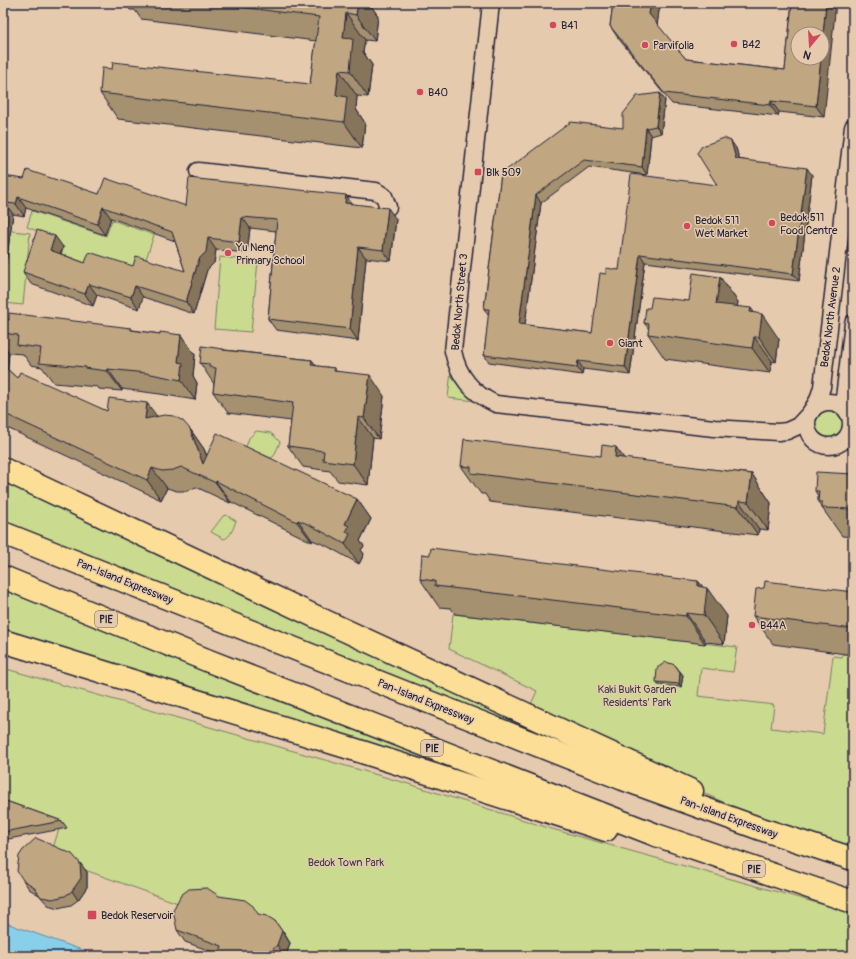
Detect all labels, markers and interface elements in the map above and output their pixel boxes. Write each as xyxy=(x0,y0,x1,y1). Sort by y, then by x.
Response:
place label: B41 xyxy=(561,19,578,32)
marker: B41 xyxy=(548,20,558,30)
north arrow xyxy=(790,26,830,66)
place label: B42 xyxy=(742,38,761,51)
place label: Parvifolia xyxy=(653,39,694,52)
marker: B42 xyxy=(729,39,739,49)
marker: Parvifolia xyxy=(640,40,650,50)
text: N xyxy=(801,48,813,62)
place label: B40 xyxy=(428,86,448,99)
marker: B40 xyxy=(415,87,425,97)
place label: Blk 509 xyxy=(486,166,521,179)
marker: Blk 509 xyxy=(473,167,483,177)
place label: Bedok 511 Food Centre xyxy=(780,211,838,237)
place label: Bedok 511 Wet Market xyxy=(695,214,749,240)
marker: Bedok 511 Food Centre xyxy=(767,218,777,228)
marker: Bedok 511 Wet Market xyxy=(682,221,692,231)
place label: Yu Neng Primary School xyxy=(235,241,305,267)
marker: Yu Neng Primary School xyxy=(223,248,233,258)
street label: Bedok North Street 3 xyxy=(449,253,470,351)
street label: Bedok North Avenue 2 xyxy=(818,266,843,368)
place label: Giant xyxy=(618,337,643,350)
marker: Giant xyxy=(605,338,615,348)
street label: Pan-Island Expressway xyxy=(75,556,175,607)
road number: PIE xyxy=(95,611,117,627)
place label: B44A xyxy=(760,619,786,632)
marker: B44A xyxy=(747,620,757,630)
street label: Pan-Island Expressway xyxy=(376,676,476,727)
park label: Kaki Bukit Garden Residents' Park xyxy=(598,683,676,709)
road number: PIE xyxy=(421,740,443,756)
street label: Pan-Island Expressway xyxy=(678,794,780,841)
park label: Bedok Town Park xyxy=(308,856,385,869)
road number: PIE xyxy=(743,861,765,877)
marker: Bedok Reservoir xyxy=(86,909,98,921)
place label: Bedok Reservoir xyxy=(101,909,174,922)

